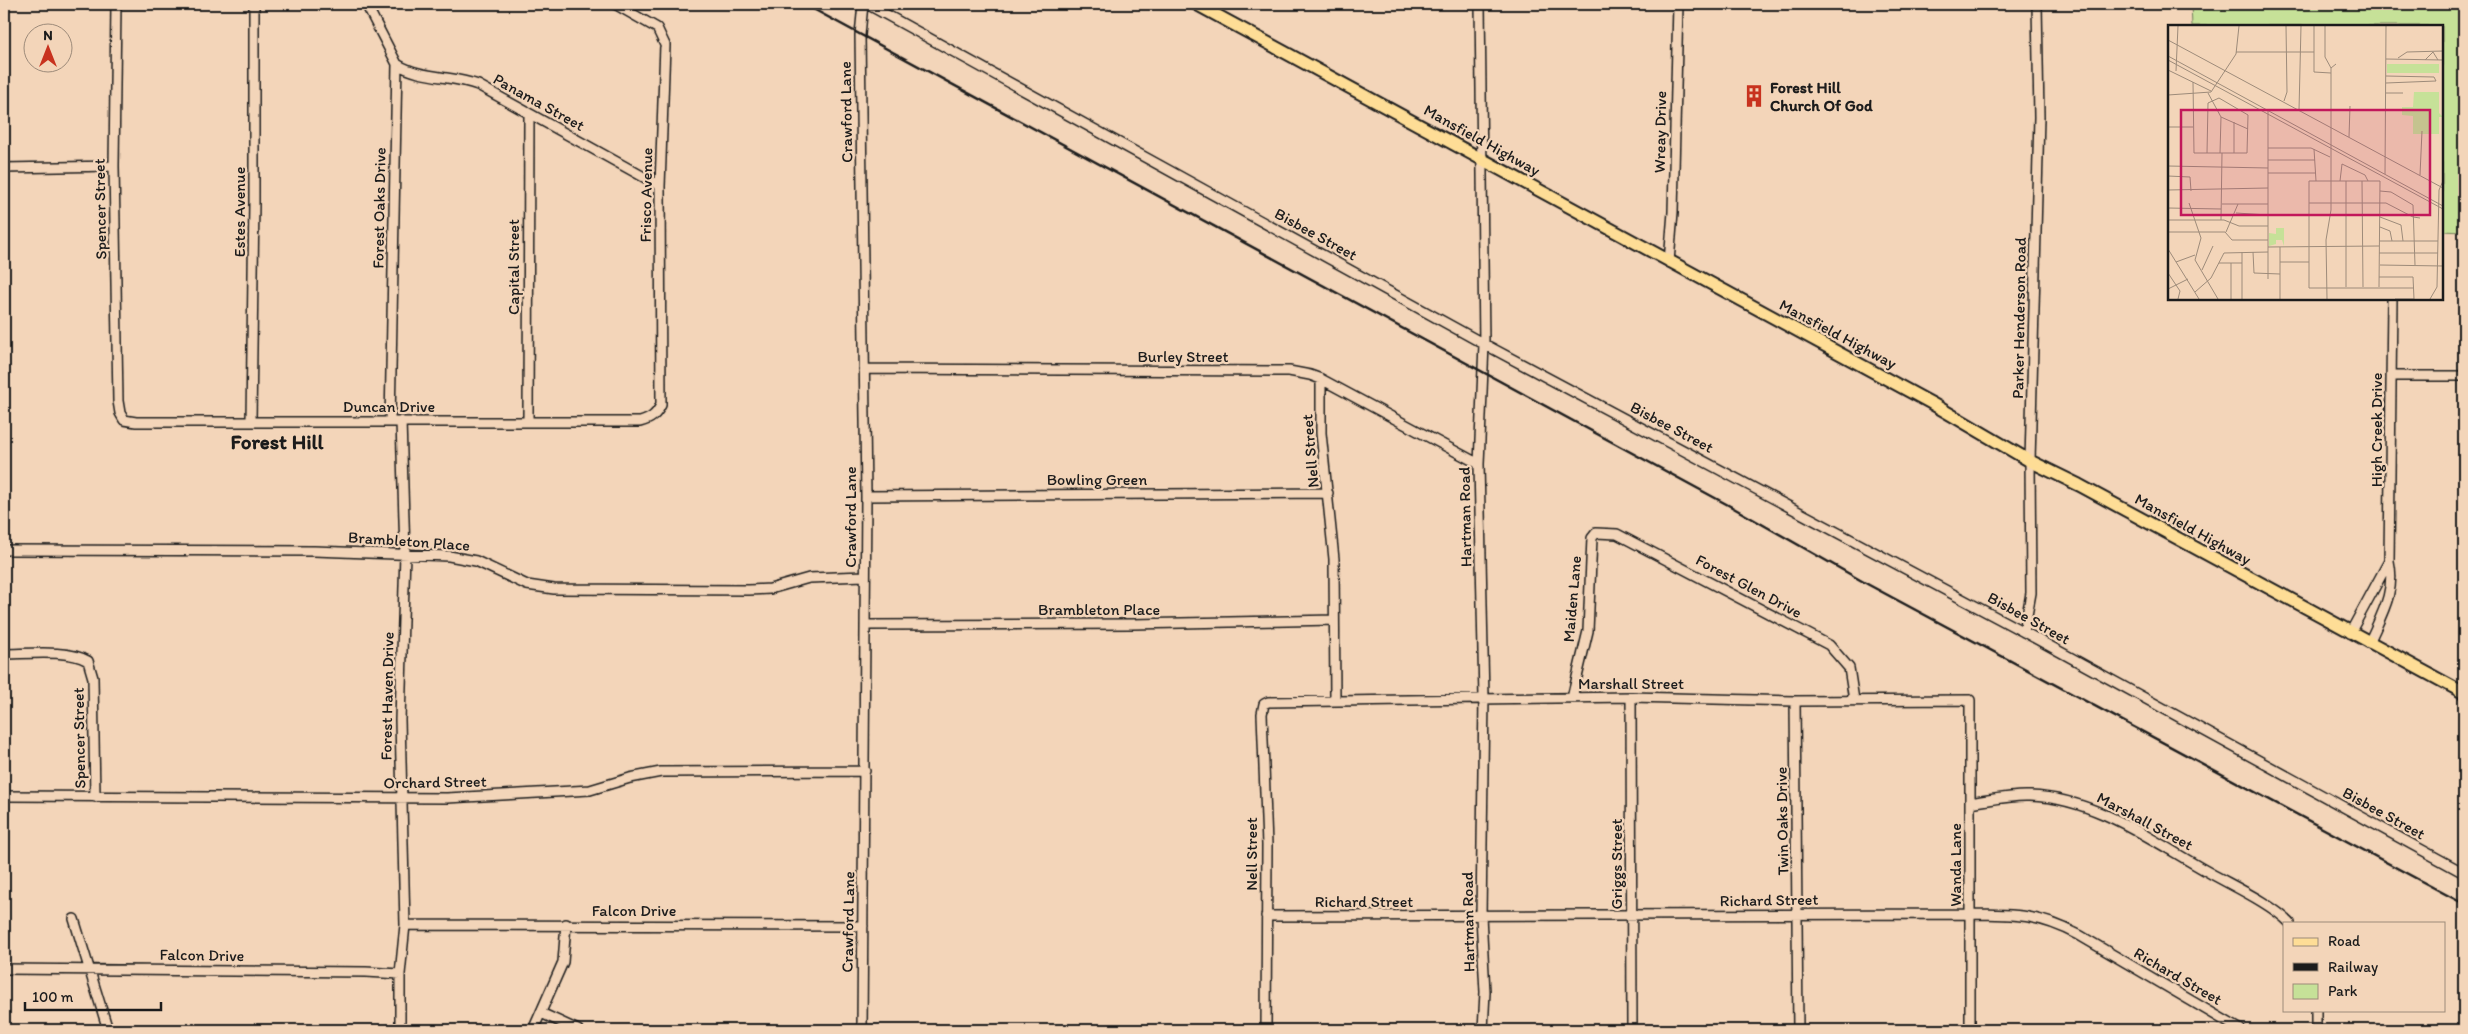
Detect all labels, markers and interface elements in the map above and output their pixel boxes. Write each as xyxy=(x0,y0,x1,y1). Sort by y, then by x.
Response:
north arrow xyxy=(22,22,72,72)
inset map xyxy=(2168,25,2443,300)
text: N xyxy=(43,27,53,44)
street label: Crawford Lane xyxy=(836,61,856,163)
street label: Panama Street xyxy=(490,69,588,135)
place label: Forest Hill Church Of God xyxy=(1770,78,1873,115)
building icon: Forest Hill Church Of God xyxy=(1741,83,1767,109)
street label: Wreay Drive xyxy=(1650,91,1670,173)
street label: Mansfield Highway xyxy=(1420,100,1544,180)
street label: Forest Oaks Drive xyxy=(368,147,390,269)
street label: Frisco Avenue xyxy=(636,147,656,243)
street label: Spencer Street xyxy=(90,158,110,260)
street label: Estes Avenue xyxy=(230,167,249,257)
street label: Bisbee Street xyxy=(1271,204,1361,264)
street label: Capital Street xyxy=(504,219,523,315)
street label: Parker Henderson Road xyxy=(2008,237,2030,399)
street label: Mansfield Highway xyxy=(1776,295,1900,373)
street label: Burley Street xyxy=(1137,347,1229,366)
street label: High Creek Drive xyxy=(2367,373,2386,487)
street label: Duncan Drive xyxy=(343,397,435,416)
street label: Bisbee Street xyxy=(1627,397,1717,457)
street label: Nell Street xyxy=(1297,413,1323,489)
district label: Forest Hill xyxy=(231,429,324,454)
street label: Crawford Lane xyxy=(841,466,860,568)
street label: Hartman Road xyxy=(1455,466,1475,567)
street label: Bowling Green xyxy=(1047,470,1147,489)
street label: Mansfield Highway xyxy=(2131,489,2255,569)
street label: Brambleton Place xyxy=(347,527,471,555)
street label: Forest Glen Drive xyxy=(1693,550,1805,622)
street label: Maiden Lane xyxy=(1559,555,1585,643)
street label: Bisbee Street xyxy=(1984,588,2074,648)
street label: Brambleton Place xyxy=(1038,600,1160,619)
street label: Forest Haven Drive xyxy=(376,631,398,761)
street label: Marshall Street xyxy=(1578,674,1684,693)
street label: Spencer Street xyxy=(69,687,89,789)
street label: Twin Oaks Drive xyxy=(1772,766,1792,876)
street label: Orchard Street xyxy=(383,772,487,792)
street label: Bisbee Street xyxy=(2339,783,2429,843)
street label: Marshall Street xyxy=(2094,788,2196,854)
street label: Nell Street xyxy=(1242,817,1261,891)
street label: Griggs Street xyxy=(1607,818,1626,910)
street label: Wanda Lane xyxy=(1946,823,1965,907)
street label: Crawford Lane xyxy=(838,871,858,973)
street label: Hartman Road xyxy=(1458,871,1478,972)
street label: Richard Street xyxy=(1719,890,1819,910)
street label: Richard Street xyxy=(1315,892,1413,911)
street label: Falcon Drive xyxy=(592,901,676,920)
legend xyxy=(2283,922,2446,1012)
text: Road xyxy=(2328,932,2361,950)
street label: Richard Street xyxy=(2131,943,2225,1009)
street label: Falcon Drive xyxy=(160,945,244,965)
text: Railway xyxy=(2328,958,2378,976)
scale bar xyxy=(25,979,161,1011)
text: Park xyxy=(2328,982,2358,1000)
text: 100 m xyxy=(32,988,74,1006)

